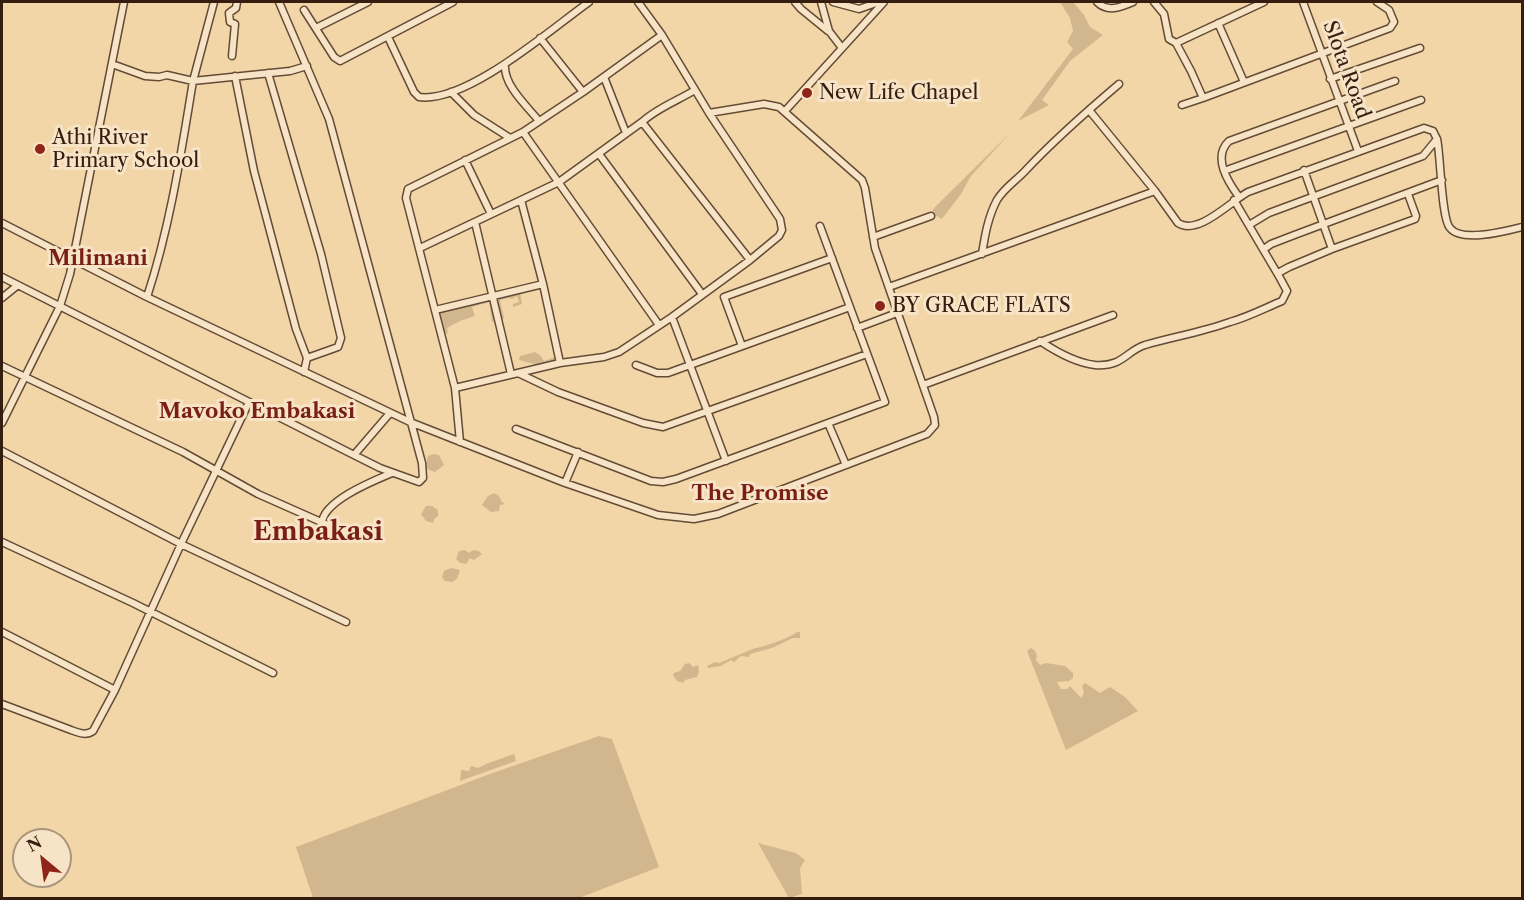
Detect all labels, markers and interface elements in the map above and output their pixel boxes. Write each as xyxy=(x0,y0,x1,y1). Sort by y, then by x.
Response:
street label: Slota Road xyxy=(1317,18,1375,122)
place label: New Life Chapel xyxy=(819,81,978,105)
marker: New Life Chapel xyxy=(800,86,814,100)
place label: Athi River Primary School xyxy=(52,126,199,173)
marker: Athi River Primary School xyxy=(33,142,47,156)
district label: Milimani xyxy=(48,246,148,272)
place label: BY GRACE FLATS xyxy=(892,294,1071,318)
marker: BY GRACE FLATS xyxy=(873,299,887,313)
district label: Mavoko Embakasi xyxy=(159,399,355,425)
district label: The Promise xyxy=(692,481,828,507)
district label: Embakasi xyxy=(253,516,383,548)
north arrow xyxy=(12,828,72,888)
text: N xyxy=(23,832,45,856)

